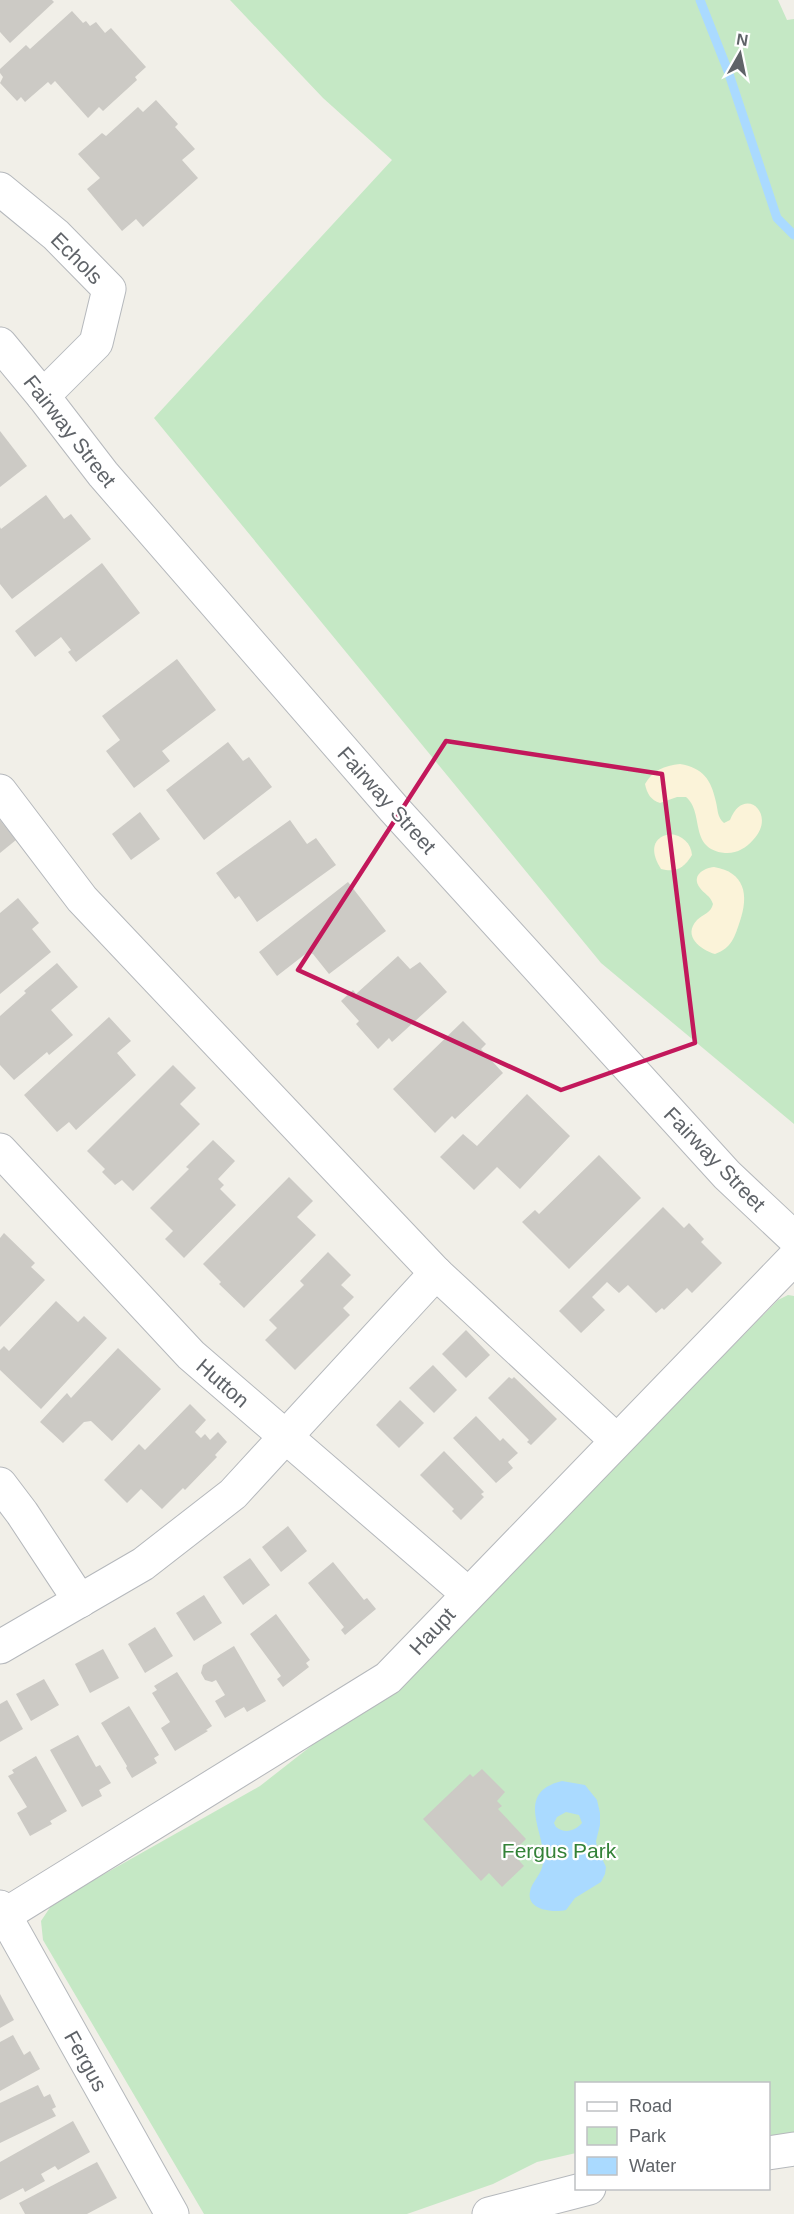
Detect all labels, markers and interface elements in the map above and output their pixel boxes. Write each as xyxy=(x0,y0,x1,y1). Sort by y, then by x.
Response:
north arrow xyxy=(710,24,770,84)
text: N xyxy=(735,30,749,49)
street label: Echols xyxy=(47,228,107,288)
street label: Fairway Street xyxy=(19,371,121,492)
street label: Fairway Street xyxy=(333,742,441,858)
street label: Fairway Street xyxy=(660,1102,770,1216)
street label: Hutton xyxy=(192,1354,254,1412)
street label: Haupt xyxy=(404,1603,460,1659)
park label: Fergus Park xyxy=(502,1839,617,1862)
street label: Fergus xyxy=(60,2027,112,2095)
legend xyxy=(575,2082,770,2190)
text: Road xyxy=(629,2096,672,2116)
text: Park xyxy=(629,2126,667,2146)
text: Water xyxy=(629,2156,676,2176)

